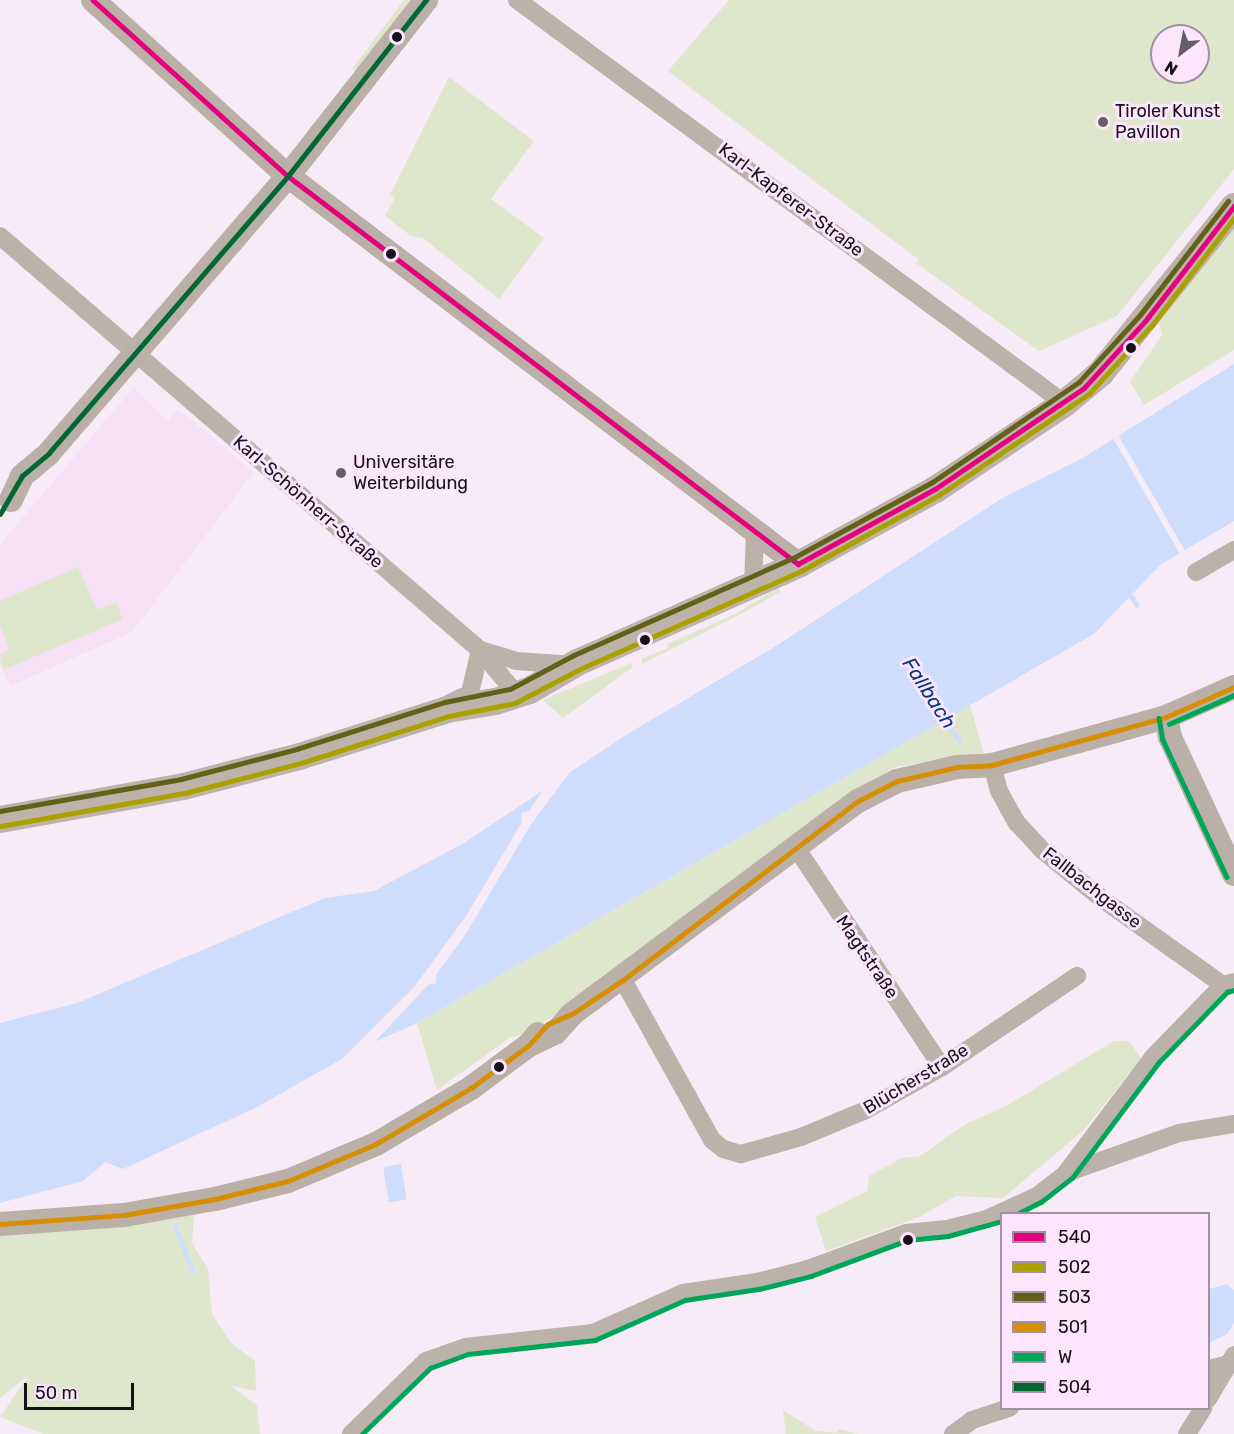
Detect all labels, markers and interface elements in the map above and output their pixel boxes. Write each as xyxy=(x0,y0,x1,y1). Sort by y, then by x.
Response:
north arrow xyxy=(1150,24,1210,84)
unlabelled marker xyxy=(391,31,403,43)
text: N xyxy=(1161,57,1181,79)
place label: Tiroler Kunst Pavillon xyxy=(1115,101,1221,144)
marker: Tiroler Kunst Pavillon xyxy=(1096,115,1110,129)
street label: Karl-Kapferer-Straße xyxy=(714,139,868,261)
unlabelled marker xyxy=(385,248,397,260)
unlabelled marker xyxy=(1125,342,1137,354)
street label: Karl-Schönherr-Straße xyxy=(229,431,387,573)
place label: Universitäre Weiterbildung xyxy=(353,452,468,494)
marker: Universitäre Weiterbildung xyxy=(334,466,348,480)
unlabelled marker xyxy=(639,634,651,646)
water label: Fallbach xyxy=(897,653,961,733)
street label: Fallbachgasse xyxy=(1038,843,1146,933)
street label: Magtstraße xyxy=(831,911,903,1003)
street label: Blücherstraße xyxy=(860,1039,972,1119)
unlabelled marker xyxy=(493,1061,505,1073)
legend xyxy=(1000,1212,1210,1410)
text: 540 xyxy=(1058,1226,1091,1248)
unlabelled marker xyxy=(902,1234,914,1246)
text: 502 xyxy=(1058,1256,1091,1278)
text: 503 xyxy=(1058,1286,1091,1308)
text: 501 xyxy=(1058,1316,1088,1338)
text: W xyxy=(1058,1346,1072,1368)
scale bar xyxy=(27,1371,136,1409)
text: 504 xyxy=(1058,1376,1091,1398)
text: 50 m xyxy=(35,1382,78,1404)

